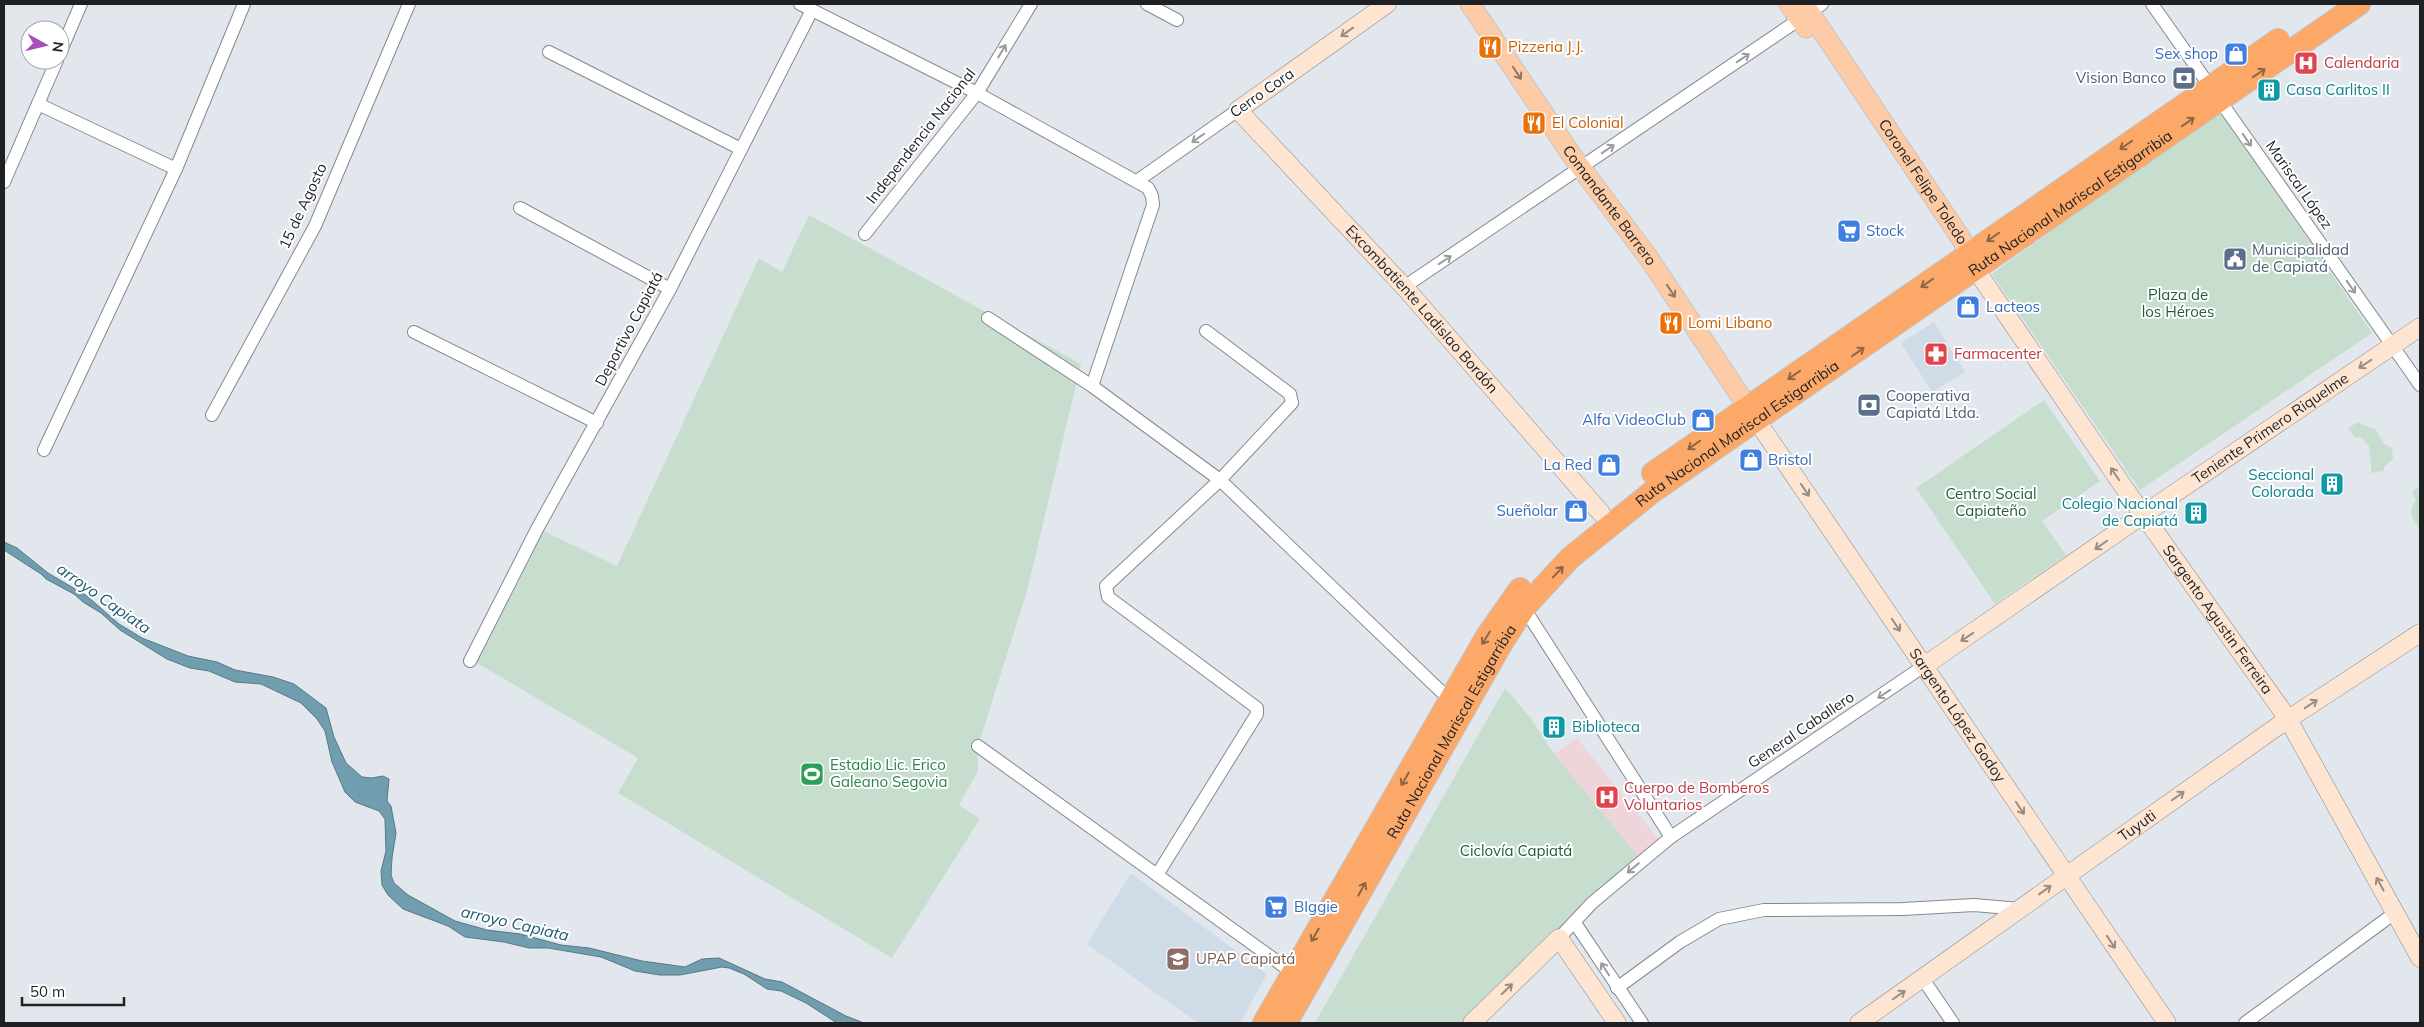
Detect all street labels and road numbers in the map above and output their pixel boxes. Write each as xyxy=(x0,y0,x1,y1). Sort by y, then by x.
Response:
street label: Independencia Nacional xyxy=(862,64,979,207)
street label: Cerro Cora xyxy=(1226,64,1297,122)
street label: Coronel Felipe Toledo xyxy=(1875,115,1972,248)
street label: Ruta Nacional Mariscal Estigarribia xyxy=(1964,126,2176,280)
street label: Mariscal López xyxy=(2262,137,2337,233)
street label: Comandante Barrero xyxy=(1559,141,1661,269)
street label: 15 de Agosto xyxy=(274,160,331,252)
street label: Excombatiente Ladislao Bordón xyxy=(1342,221,1503,397)
street label: Deportivo Capiatá xyxy=(590,268,667,389)
street label: Ruta Nacional Mariscal Estigarribia xyxy=(1631,356,1842,511)
street label: Teniente Primero Riquelme xyxy=(2188,368,2352,488)
street label: Sargento Agustin Ferreira xyxy=(2159,541,2277,698)
street label: Ruta Nacional Mariscal Estigarribia xyxy=(1383,621,1520,842)
street label: Sargento López Godoy xyxy=(1905,644,2010,786)
street label: General Caballero xyxy=(1744,687,1858,772)
street label: Tuyuti xyxy=(2114,805,2160,845)

